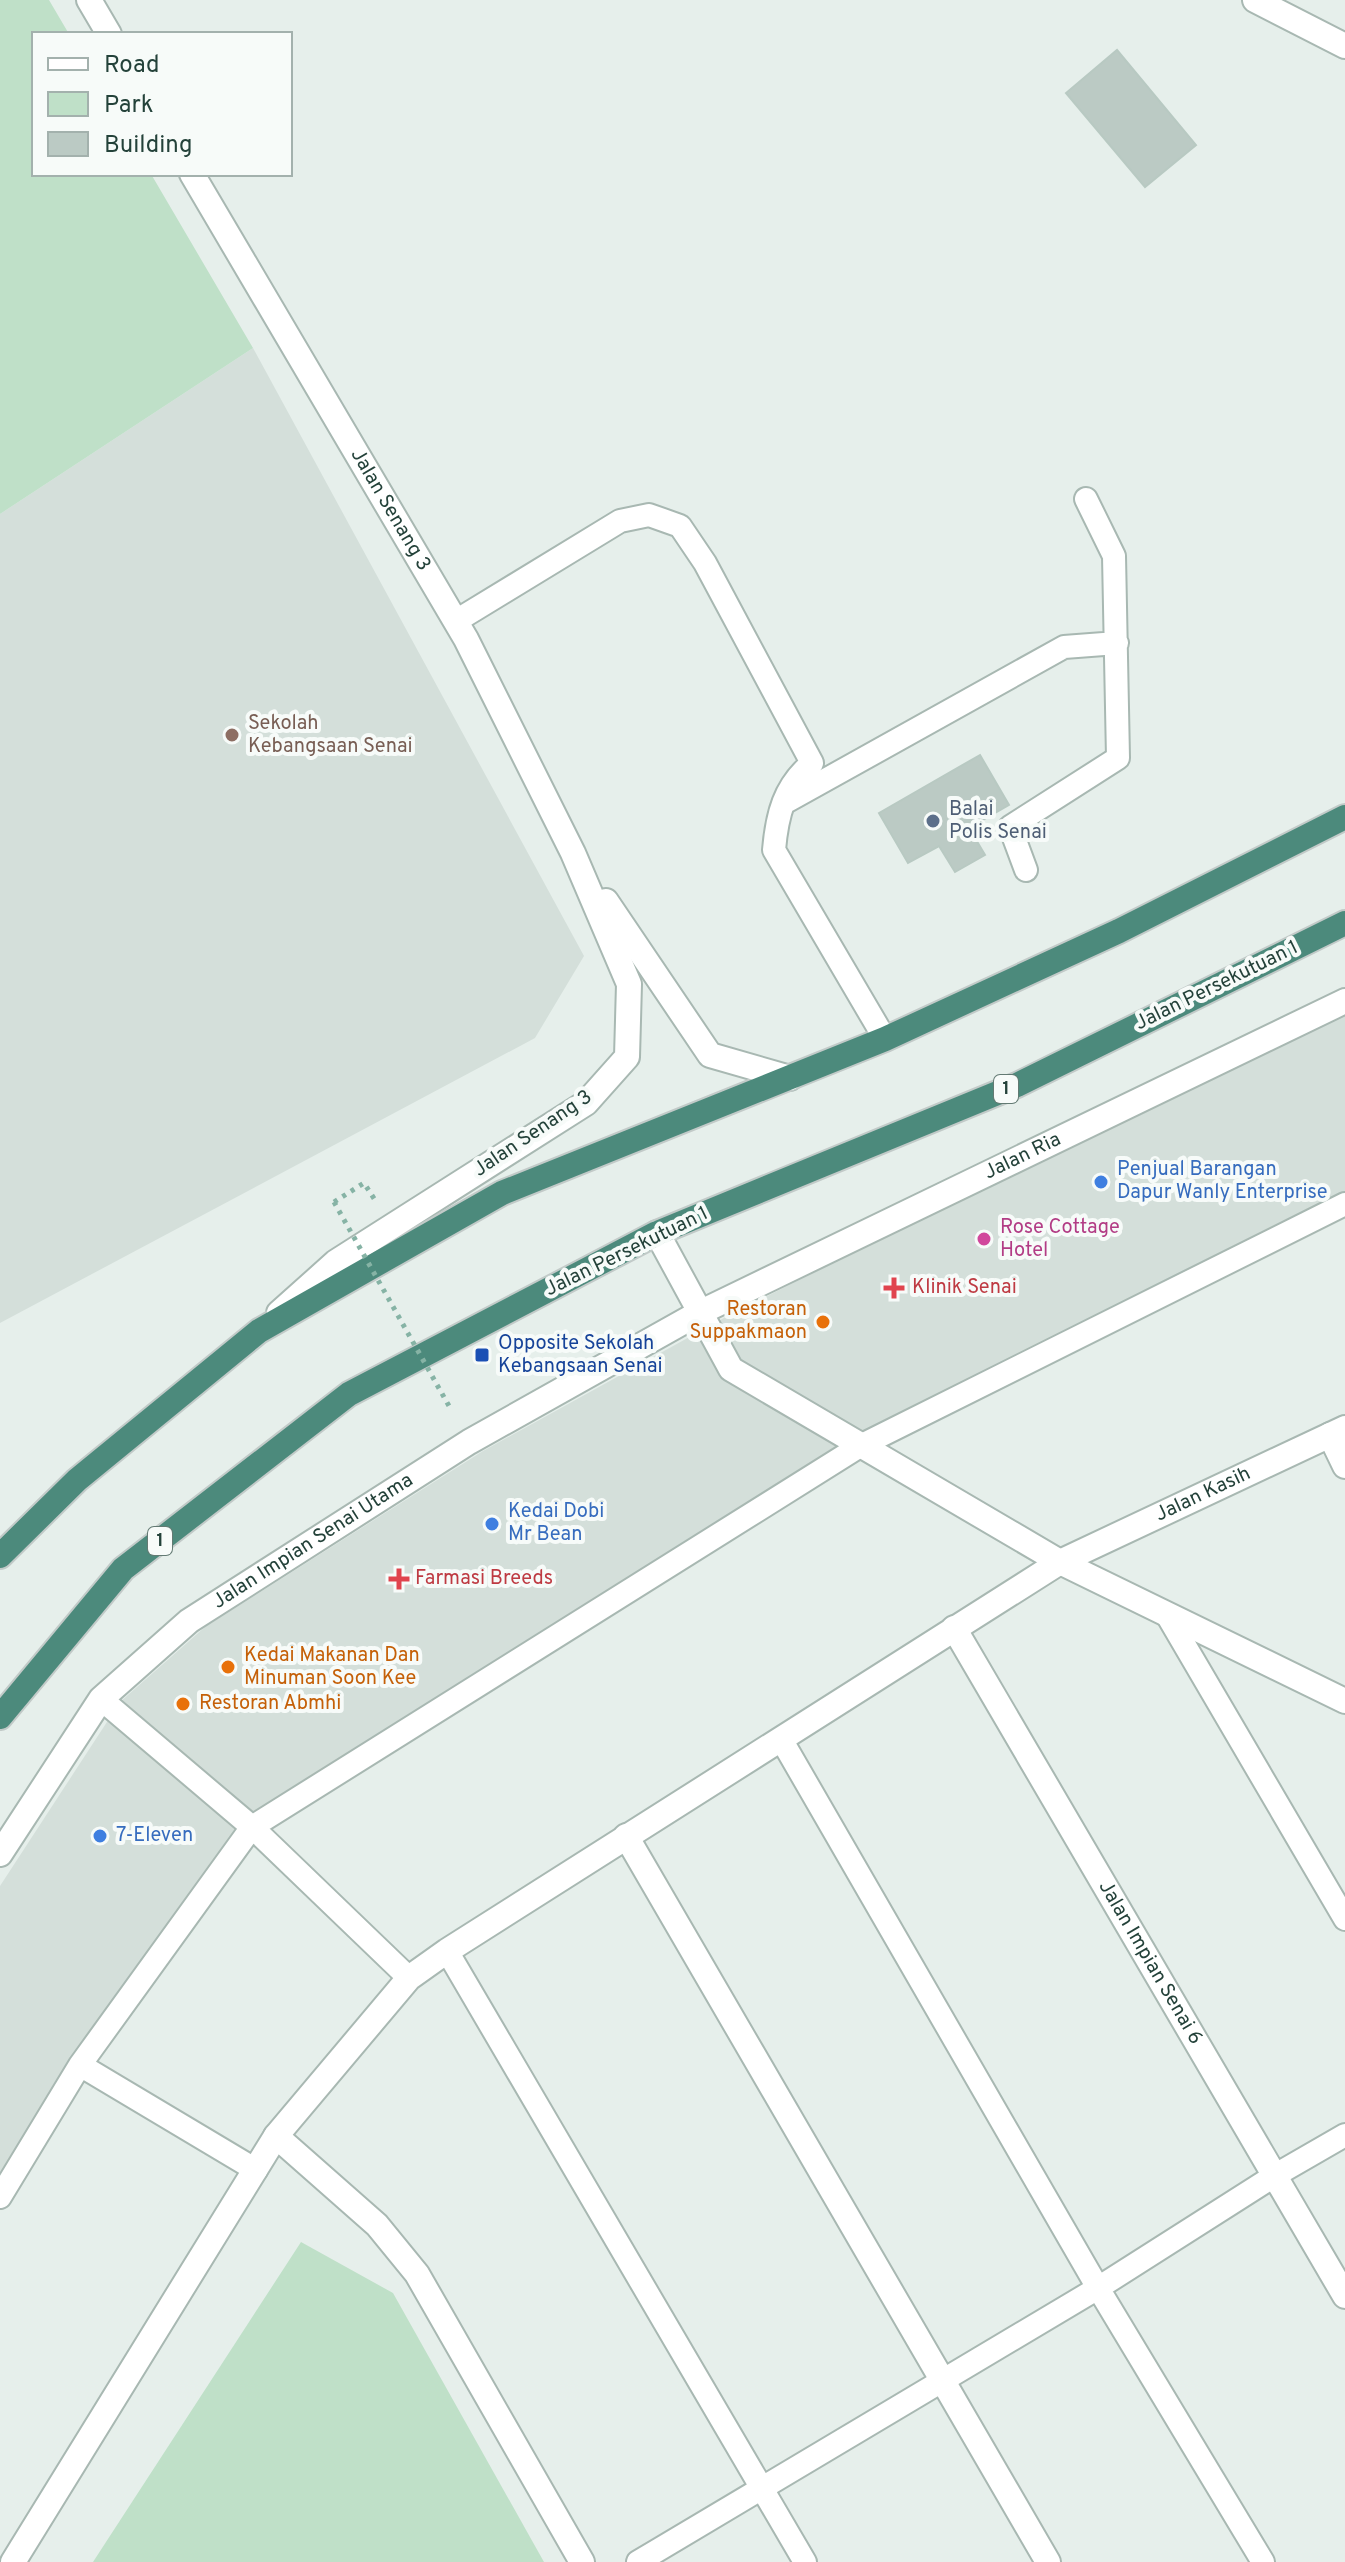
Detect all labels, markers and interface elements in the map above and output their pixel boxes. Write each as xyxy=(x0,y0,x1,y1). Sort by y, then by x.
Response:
legend xyxy=(32,32,292,176)
text: Road xyxy=(104,51,160,81)
text: Park xyxy=(104,91,154,121)
text: Building xyxy=(104,131,193,161)
street label: Jalan Senang 3 xyxy=(344,444,436,576)
place label: Sekolah Kebangsaan Senai xyxy=(248,711,413,760)
marker: Sekolah Kebangsaan Senai xyxy=(223,726,241,744)
place label: Balai Polis Senai xyxy=(949,797,1047,846)
marker: Balai Polis Senai xyxy=(924,812,942,830)
street label: Jalan Persekutuan 1 xyxy=(1131,935,1303,1037)
road number: 1 xyxy=(994,1075,1018,1103)
street label: Jalan Senang 3 xyxy=(469,1085,597,1183)
street label: Jalan Ria xyxy=(980,1127,1065,1186)
place label: Penjual Barangan Dapur Wanly Enterprise xyxy=(1117,1157,1327,1206)
marker: Penjual Barangan Dapur Wanly Enterprise xyxy=(1092,1173,1110,1191)
street label: Jalan Persekutuan 1 xyxy=(541,1201,713,1303)
place label: Rose Cottage Hotel xyxy=(1000,1215,1120,1264)
marker: Rose Cottage Hotel xyxy=(975,1230,993,1248)
place label: Klinik Senai xyxy=(912,1275,1017,1301)
marker: Klinik Senai xyxy=(883,1277,905,1299)
place label: Restoran Suppakmaon xyxy=(689,1297,807,1346)
marker: Restoran Suppakmaon xyxy=(814,1313,832,1331)
place label: Opposite Sekolah Kebangsaan Senai xyxy=(498,1331,663,1380)
marker: Opposite Sekolah Kebangsaan Senai xyxy=(473,1346,491,1364)
street label: Jalan Kasih xyxy=(1151,1461,1255,1528)
street label: Jalan Impian Senai Utama xyxy=(208,1468,418,1615)
place label: Kedai Dobi Mr Bean xyxy=(508,1499,604,1548)
marker: Kedai Dobi Mr Bean xyxy=(483,1515,501,1533)
road number: 1 xyxy=(148,1527,172,1555)
place label: Farmasi Breeds xyxy=(415,1566,553,1592)
marker: Farmasi Breeds xyxy=(390,1570,408,1588)
place label: Kedai Makanan Dan Minuman Soon Kee xyxy=(244,1643,420,1692)
marker: Kedai Makanan Dan Minuman Soon Kee xyxy=(219,1658,237,1676)
place label: Restoran Abmhi xyxy=(199,1691,341,1717)
marker: Restoran Abmhi xyxy=(174,1695,192,1713)
place label: 7-Eleven xyxy=(116,1823,193,1849)
marker: 7-Eleven xyxy=(91,1827,109,1845)
street label: Jalan Impian Senai 6 xyxy=(1092,1876,1208,2050)

